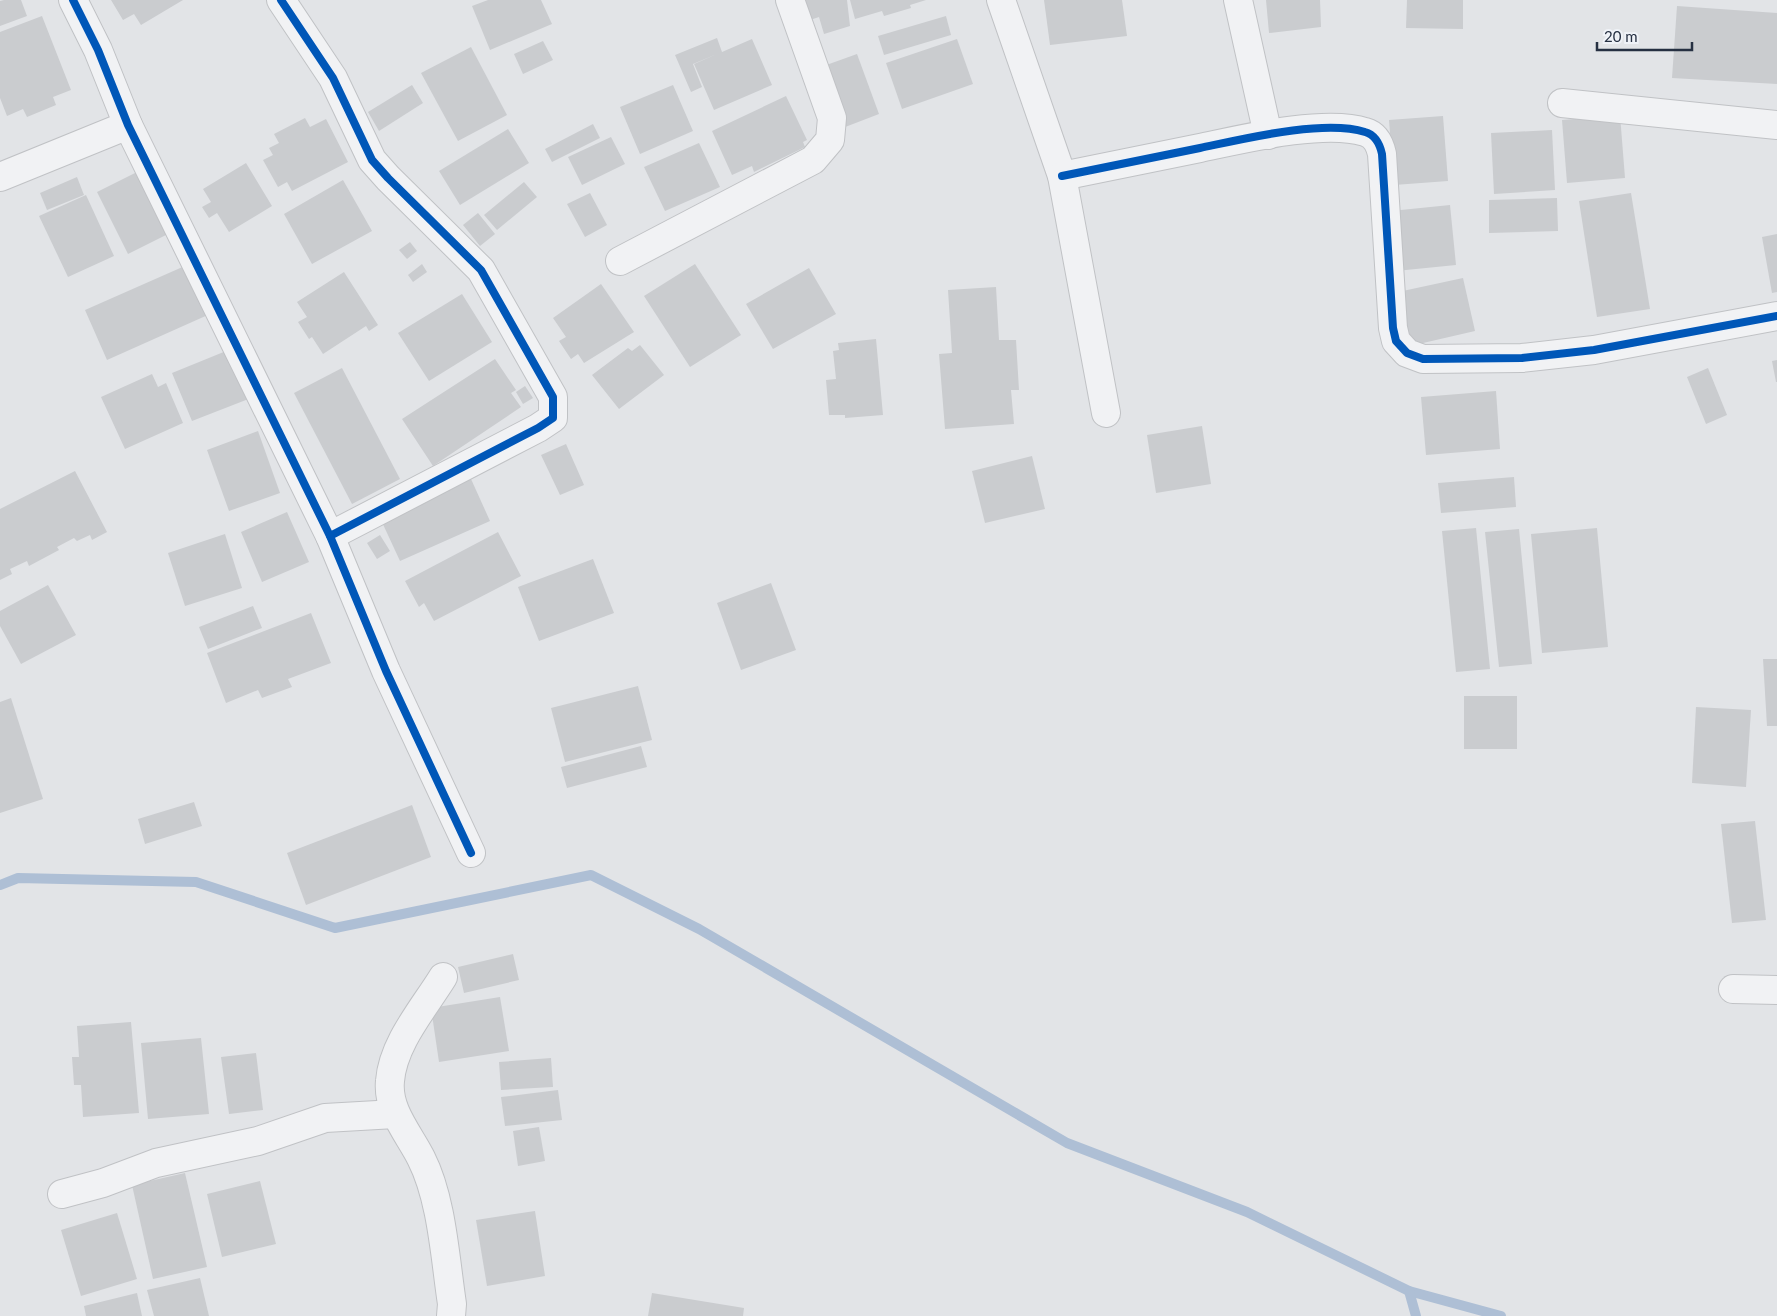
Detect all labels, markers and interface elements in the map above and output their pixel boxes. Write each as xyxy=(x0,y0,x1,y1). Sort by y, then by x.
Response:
scale bar xyxy=(1597,20,1692,52)
text: 20 m xyxy=(1604,27,1638,45)

